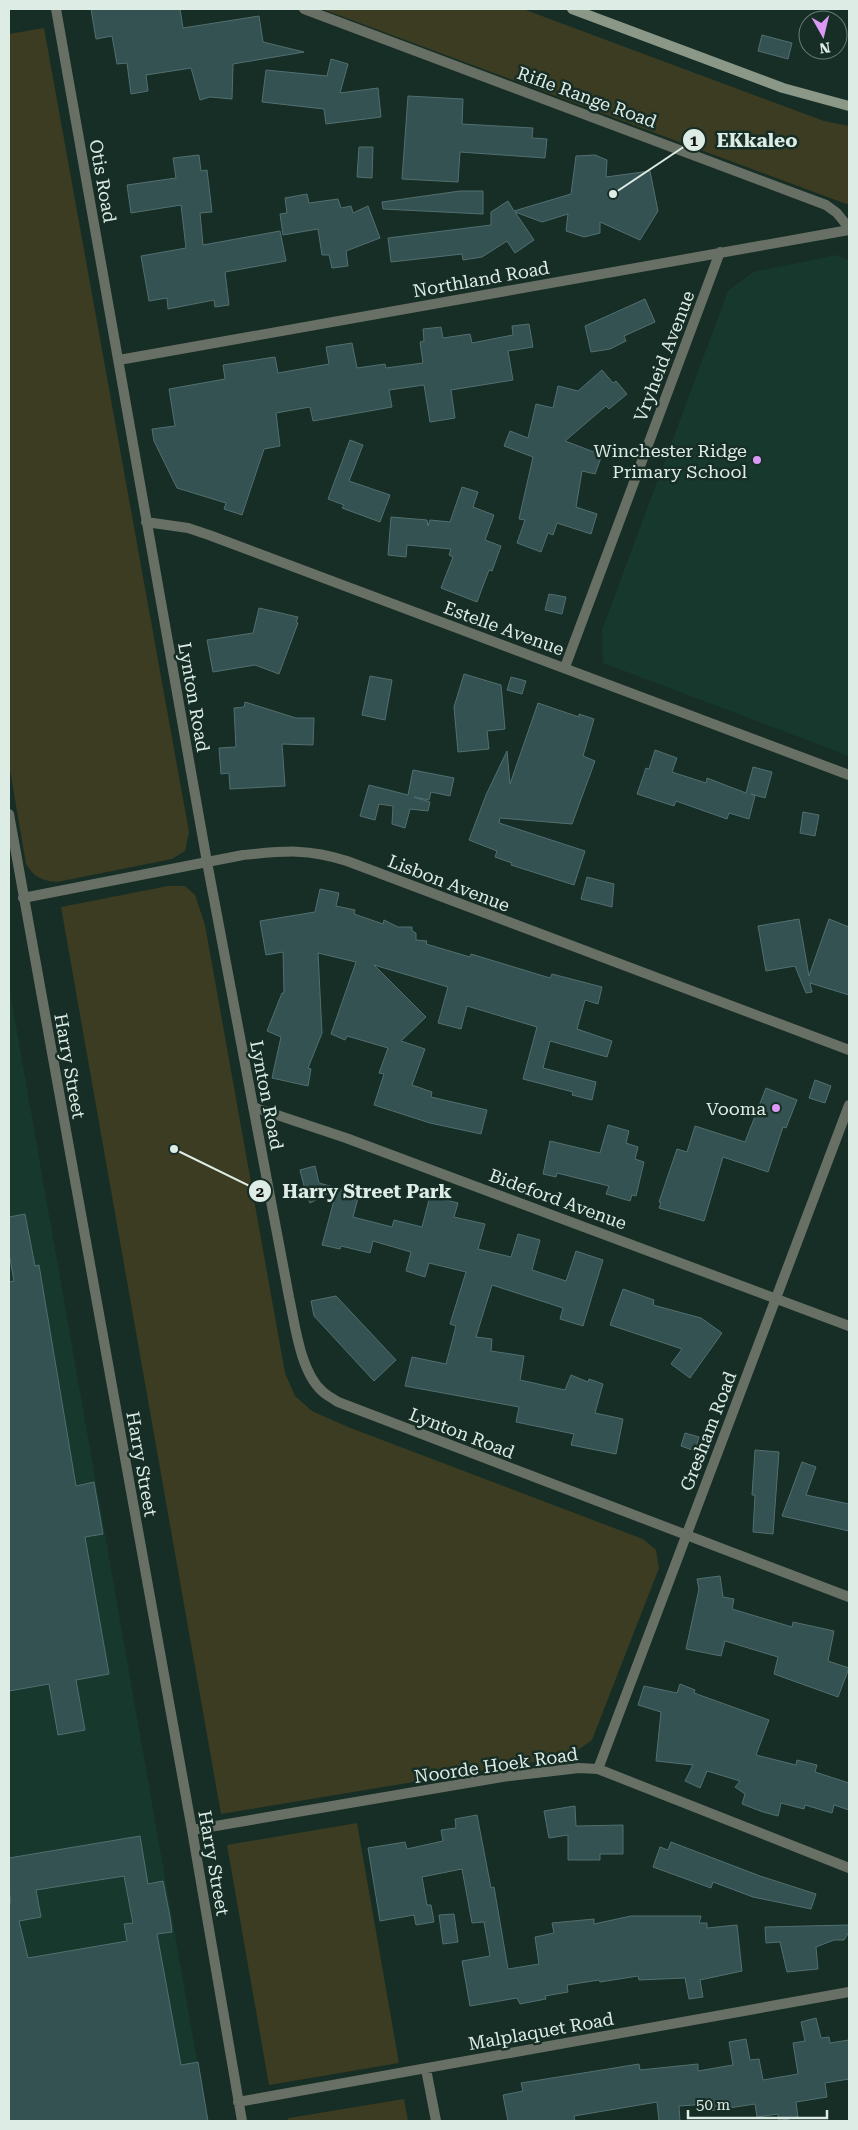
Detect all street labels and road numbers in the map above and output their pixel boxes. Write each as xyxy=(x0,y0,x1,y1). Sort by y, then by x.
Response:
street label: Rifle Range Road xyxy=(514,62,660,132)
street label: Otis Road xyxy=(85,138,121,225)
street label: Northland Road xyxy=(411,257,551,301)
street label: Vryheid Avenue xyxy=(629,288,699,424)
street label: Estelle Avenue xyxy=(441,596,567,660)
street label: Lynton Road xyxy=(174,640,214,754)
street label: Lisbon Avenue xyxy=(385,850,513,916)
street label: Harry Street xyxy=(50,1012,90,1121)
street label: Lynton Road xyxy=(246,1038,288,1152)
street label: Bideford Avenue xyxy=(486,1164,630,1234)
street label: Gresham Road xyxy=(676,1368,741,1494)
street label: Lynton Road xyxy=(406,1403,518,1463)
street label: Harry Street xyxy=(122,1410,162,1519)
street label: Noorde Hoek Road xyxy=(413,1743,580,1787)
street label: Harry Street xyxy=(194,1809,234,1918)
street label: Malplaquet Road xyxy=(467,2008,616,2054)

